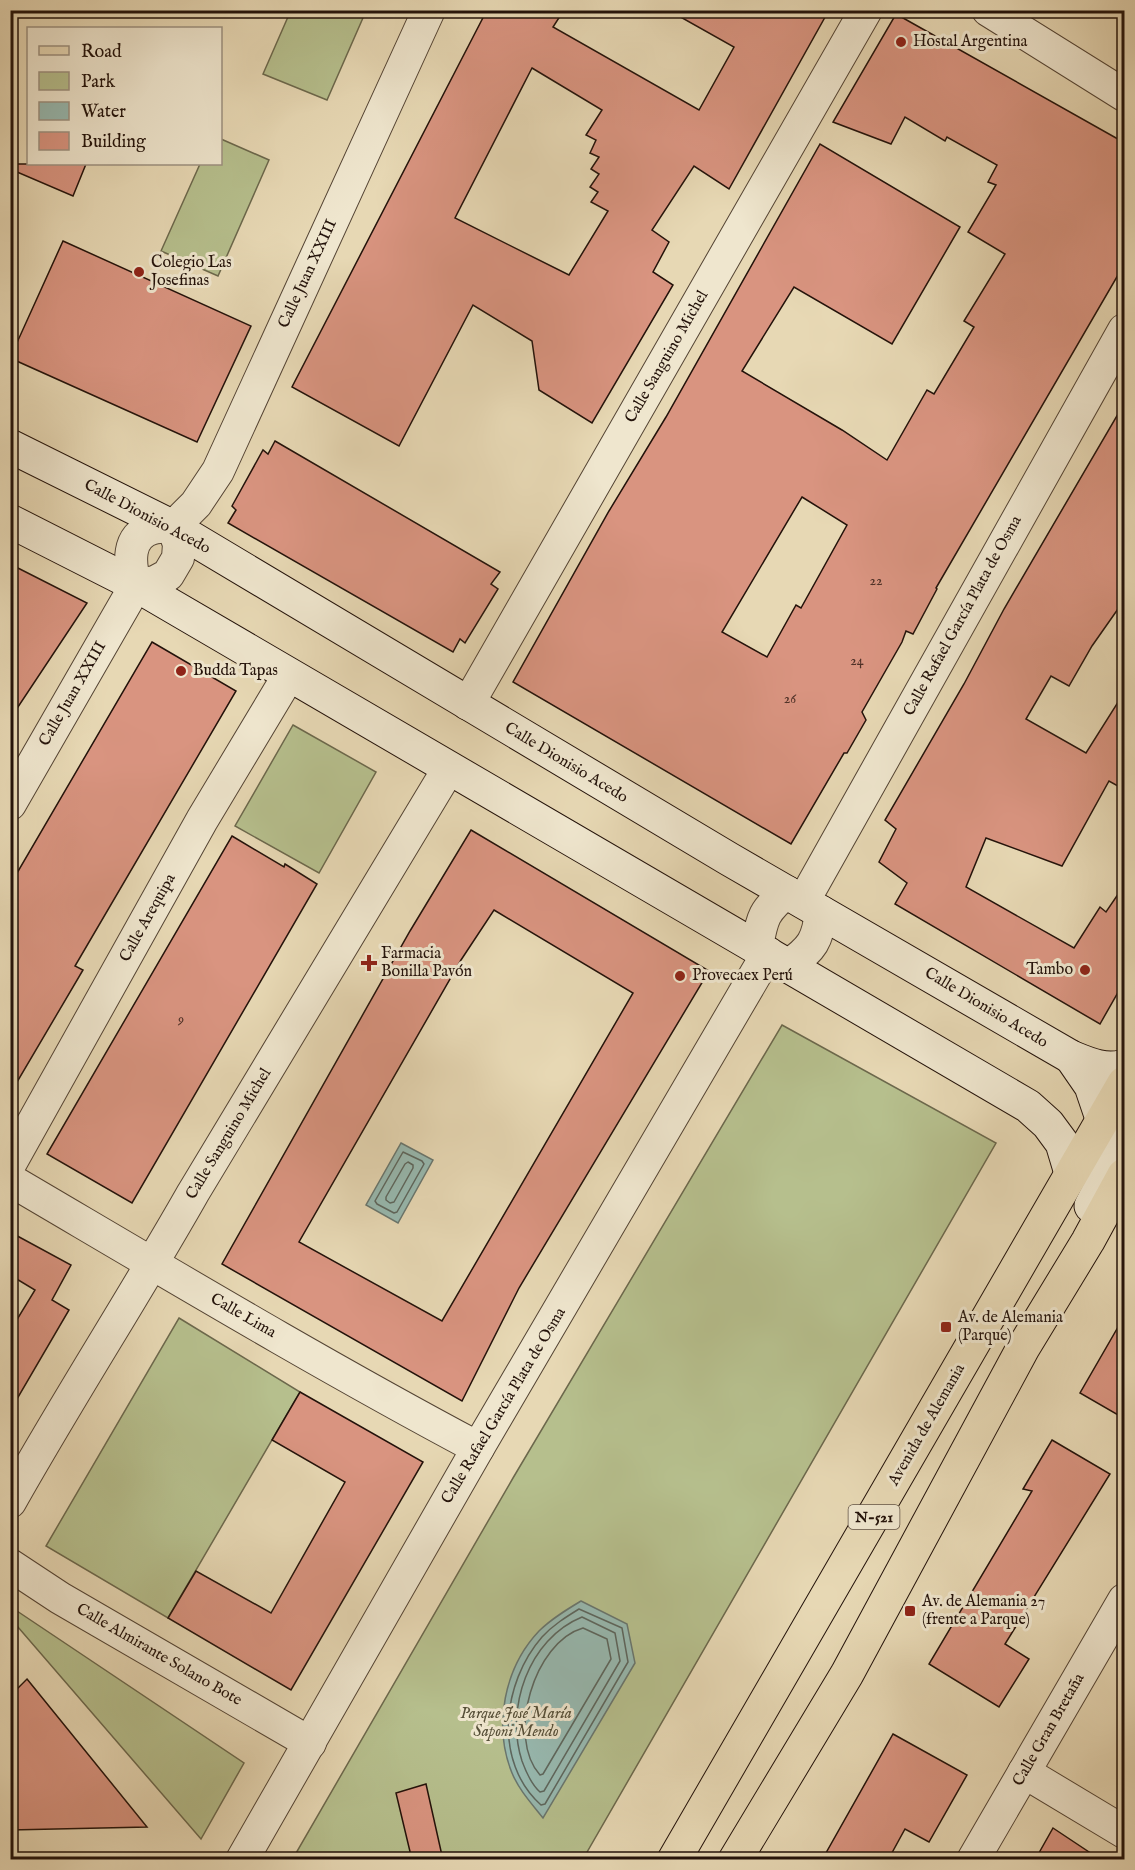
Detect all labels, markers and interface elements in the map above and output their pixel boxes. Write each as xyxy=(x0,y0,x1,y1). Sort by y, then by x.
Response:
legend xyxy=(27,27,222,165)
place label: Hostal Argentina xyxy=(913,32,1028,52)
marker: Hostal Argentina xyxy=(894,35,908,49)
text: Road xyxy=(81,41,122,64)
text: Park xyxy=(81,71,116,94)
text: Water xyxy=(81,101,126,124)
text: Building xyxy=(81,131,146,154)
street label: Calle Juan XXIII xyxy=(274,216,342,332)
place label: Colegio Las Josefinas xyxy=(149,253,232,291)
marker: Colegio Las Josefinas xyxy=(132,265,146,279)
street label: Calle Sanguino Michel xyxy=(621,287,713,427)
street label: Calle Dionisio Acedo xyxy=(80,475,214,559)
street label: Calle Rafael García Plata de Osma xyxy=(900,512,1027,720)
house number: 22 xyxy=(869,572,883,590)
street label: Calle Juan XXIII xyxy=(35,638,111,750)
house number: 24 xyxy=(850,652,864,670)
place label: Budda Tapas xyxy=(193,661,278,681)
marker: Budda Tapas xyxy=(174,664,188,678)
house number: 26 xyxy=(784,690,797,708)
street label: Calle Dionisio Acedo xyxy=(501,718,632,808)
street label: Calle Arequipa xyxy=(116,870,181,966)
place label: Farmacia Bonilla Pavón xyxy=(381,944,473,982)
marker: Farmacia Bonilla Pavón xyxy=(362,956,376,970)
place label: Tambo xyxy=(1026,960,1073,980)
street label: Calle Dionisio Acedo xyxy=(921,963,1052,1053)
marker: Tambo xyxy=(1078,963,1092,977)
place label: Provecaex Perú xyxy=(692,966,793,986)
marker: Provecaex Perú xyxy=(673,969,687,983)
house number: 9 xyxy=(177,1011,184,1029)
street label: Calle Sanguino Michel xyxy=(182,1064,276,1203)
street label: Calle Lima xyxy=(206,1289,280,1343)
street label: Calle Rafael García Plata de Osma xyxy=(437,1304,571,1508)
place label: Av. de Alemania (Parque) xyxy=(957,1308,1063,1346)
marker: Av. de Alemania (Parque) xyxy=(939,1320,953,1334)
street label: Avenida de Alemania xyxy=(884,1360,970,1490)
road number: N-521 xyxy=(848,1505,900,1529)
place label: Av. de Alemania 27 (frente a Parque) xyxy=(921,1592,1045,1630)
street label: Calle Almirante Solano Bote xyxy=(73,1599,245,1711)
marker: Av. de Alemania 27 (frente a Parque) xyxy=(903,1604,917,1618)
street label: Calle Gran Bretaña xyxy=(1009,1670,1089,1790)
park label: Parque José María Saponi Mendo xyxy=(460,1704,572,1742)

